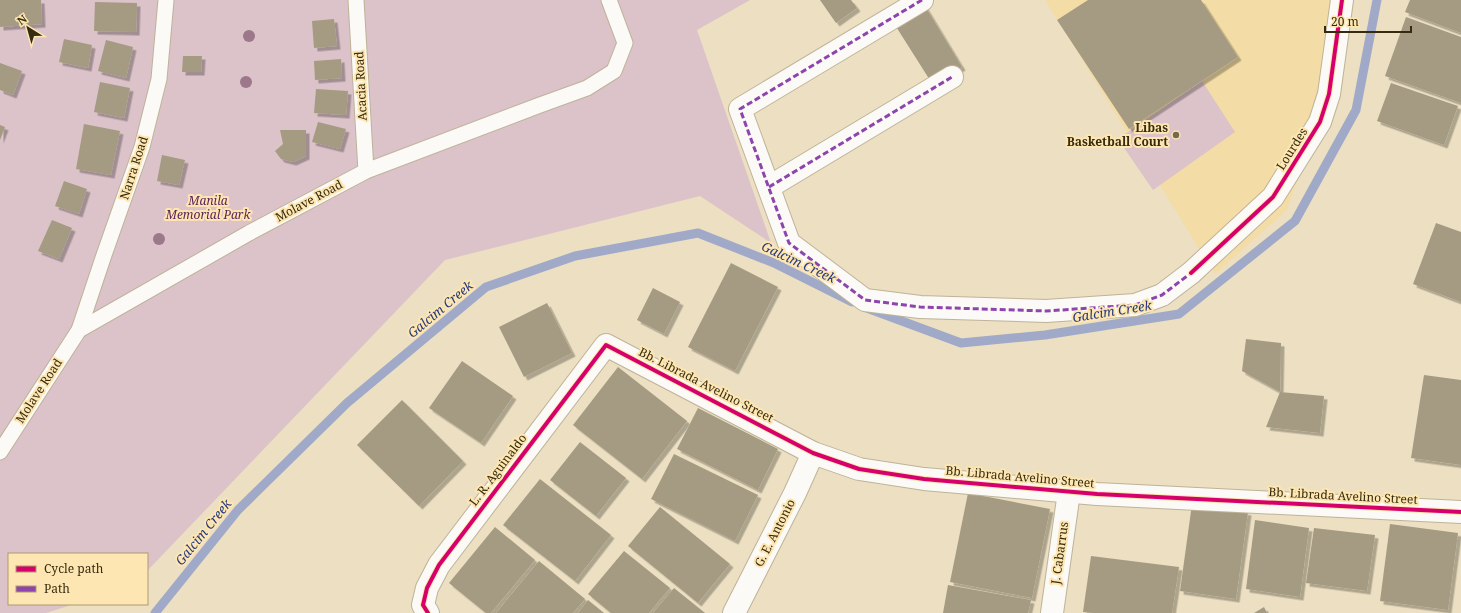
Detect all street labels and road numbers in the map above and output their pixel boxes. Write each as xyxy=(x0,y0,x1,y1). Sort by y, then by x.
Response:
street label: Acacia Road xyxy=(350,50,371,121)
street label: Lourdes xyxy=(1272,124,1311,173)
street label: Narra Road xyxy=(115,133,152,202)
street label: Molave Road xyxy=(272,175,346,225)
street label: Bb. Librada Avelino Street xyxy=(636,343,777,426)
street label: Molave Road xyxy=(11,355,66,426)
street label: L. R. Aguinaldo xyxy=(465,430,530,509)
street label: Bb. Librada Avelino Street xyxy=(945,462,1095,491)
street label: Bb. Librada Avelino Street xyxy=(1268,483,1418,508)
street label: G. E. Antonio xyxy=(750,496,799,570)
street label: J. Cabarrus xyxy=(1047,521,1072,586)

